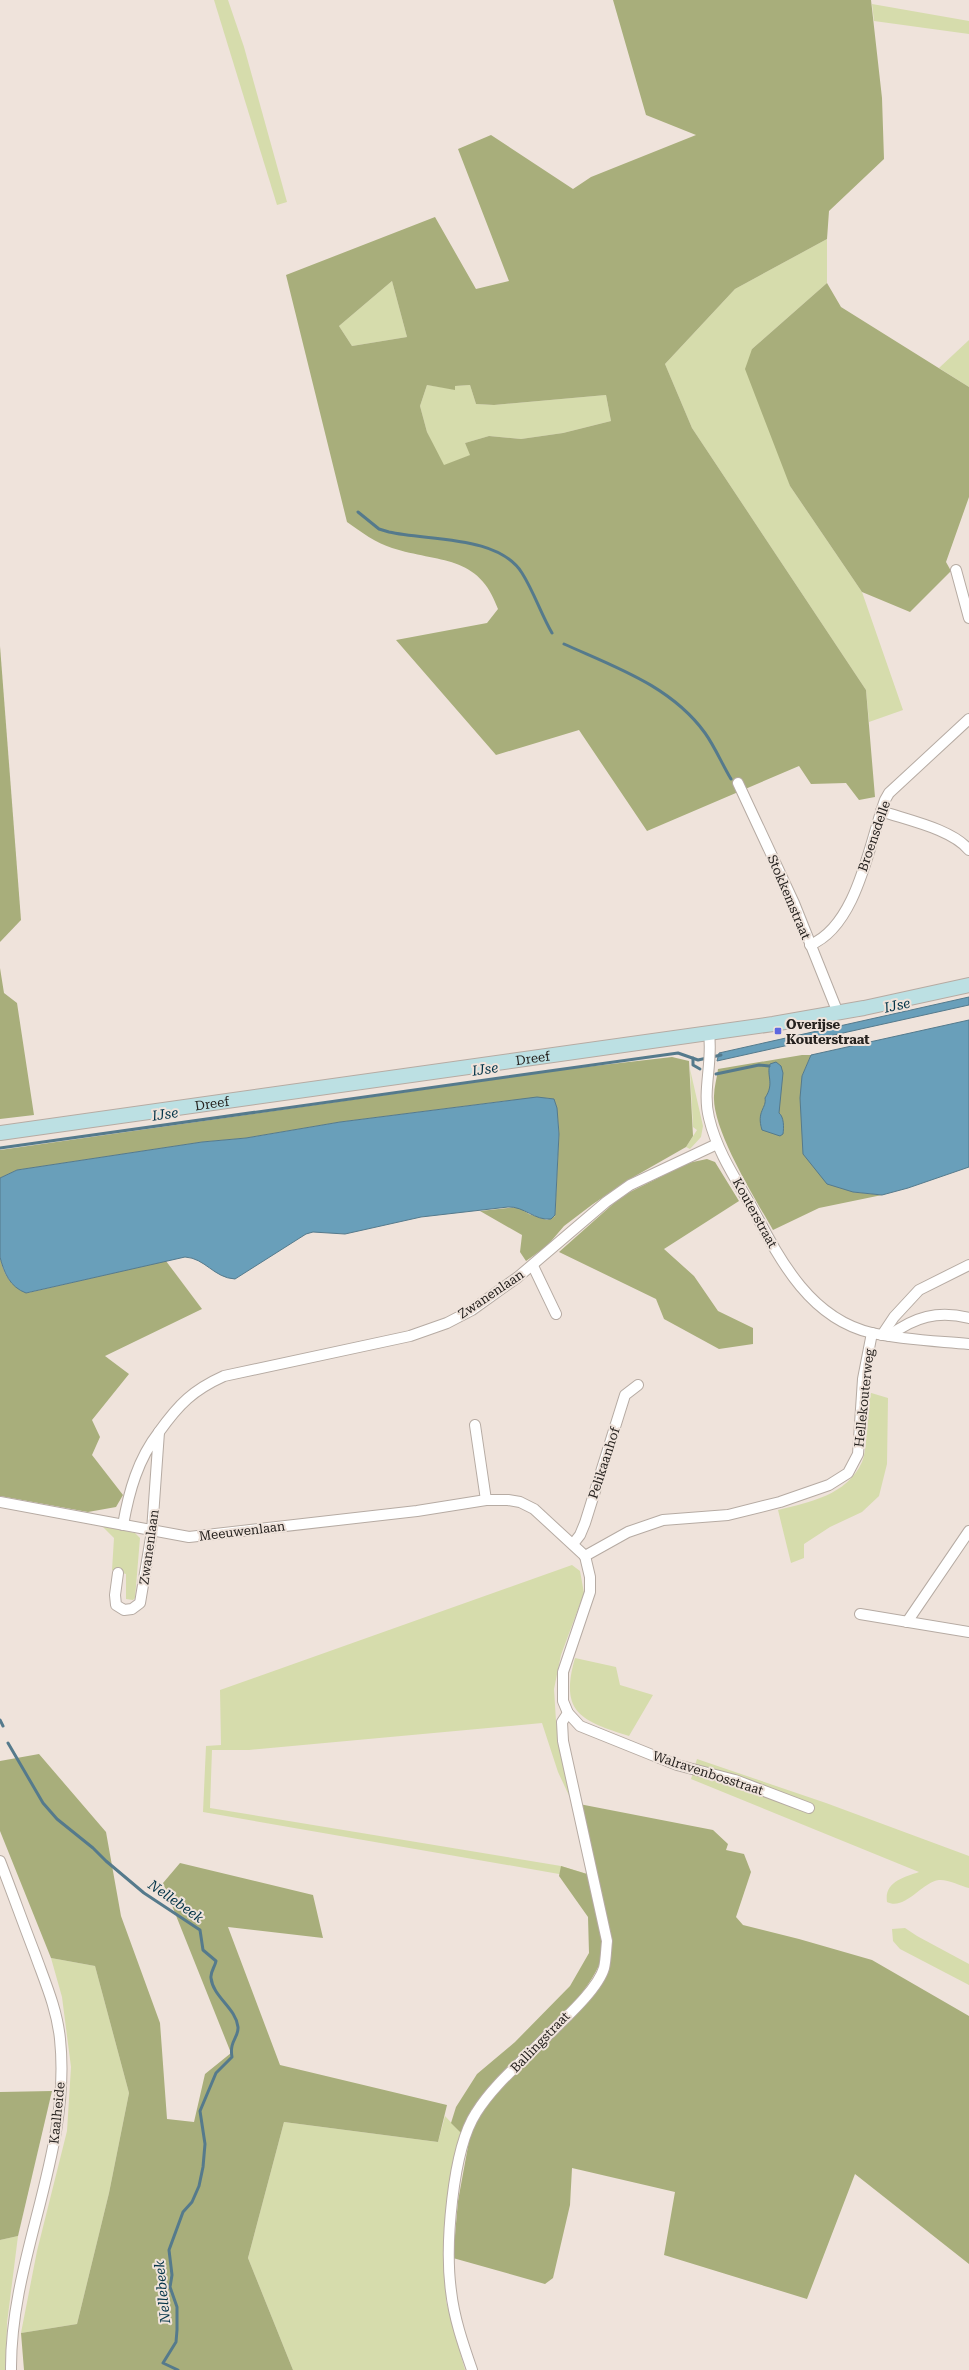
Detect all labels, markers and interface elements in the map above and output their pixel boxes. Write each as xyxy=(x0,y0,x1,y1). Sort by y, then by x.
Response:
street label: Broensdelle xyxy=(855,799,893,873)
street label: Stokkemstraat xyxy=(764,852,814,942)
water label: IJse xyxy=(881,994,912,1016)
place label: Overijse Kouterstraat xyxy=(786,1017,870,1047)
marker: Overijse Kouterstraat xyxy=(773,1026,783,1036)
street label: Dreef xyxy=(515,1048,552,1068)
water label: IJse xyxy=(470,1059,499,1079)
street label: Dreef xyxy=(194,1093,231,1113)
water label: IJse xyxy=(150,1104,179,1124)
street label: Kouterstraat xyxy=(730,1176,780,1251)
street label: Zwanenlaan xyxy=(455,1266,527,1321)
street label: Hellekouterweg xyxy=(851,1347,877,1448)
street label: Pelikaanhof xyxy=(585,1424,623,1501)
street label: Zwanenlaan xyxy=(136,1508,162,1586)
street label: Meeuwenlaan xyxy=(198,1518,287,1544)
street label: Walravenbosstraat xyxy=(651,1748,765,1798)
water label: Nellebeek xyxy=(145,1876,207,1926)
street label: Ballingstraat xyxy=(507,2008,573,2075)
street label: Kaalheide xyxy=(46,2081,68,2145)
water label: Nellebeek xyxy=(151,2259,173,2325)

